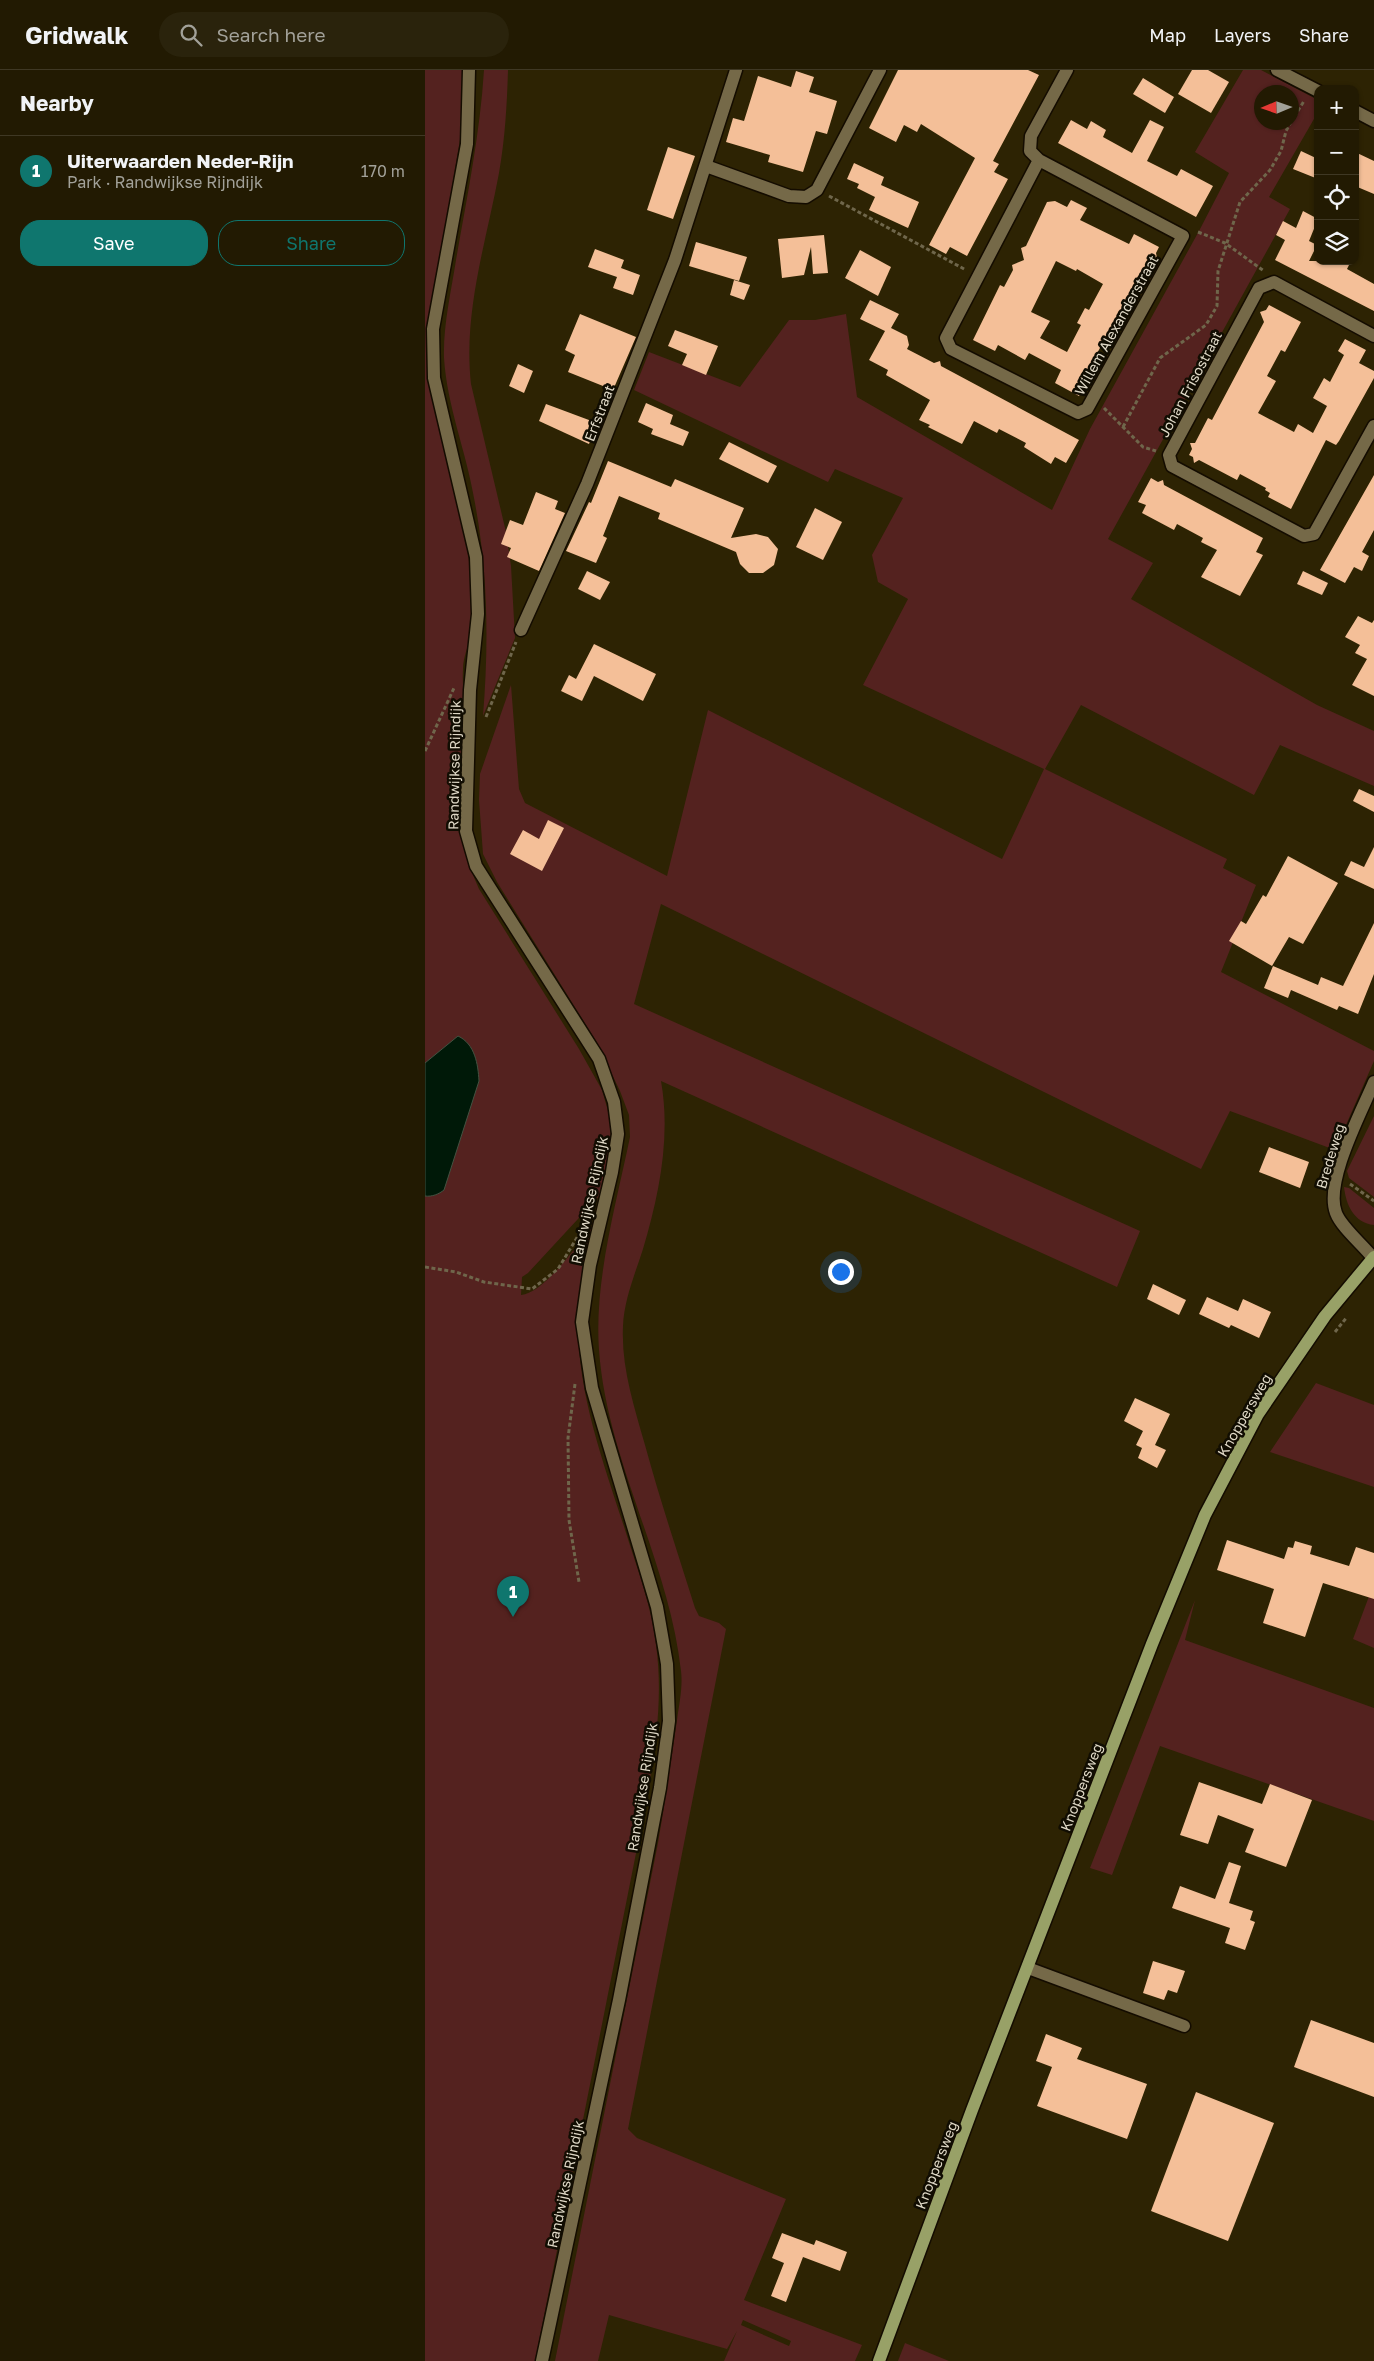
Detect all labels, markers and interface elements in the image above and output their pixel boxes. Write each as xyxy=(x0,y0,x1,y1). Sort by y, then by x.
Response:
search box xyxy=(159,12,509,57)
text: Gridwalk xyxy=(25,20,129,49)
icon: search xyxy=(177,21,205,49)
text: Search here xyxy=(217,23,325,46)
text: Map xyxy=(1149,24,1186,46)
text: Layers xyxy=(1214,24,1271,46)
text: Share xyxy=(1299,24,1349,46)
north arrow xyxy=(1254,85,1299,130)
map controls xyxy=(1314,85,1359,265)
button: + xyxy=(1314,85,1359,130)
text: Nearby xyxy=(20,90,94,116)
button: − xyxy=(1314,130,1359,175)
text: Uiterwaarden Neder-Rijn xyxy=(67,149,294,172)
text: 1 xyxy=(32,161,40,181)
text: 170 m xyxy=(361,161,405,181)
text: Park · Randwijkse Rijndijk xyxy=(67,172,263,192)
button: locate xyxy=(1314,175,1359,220)
button: Save xyxy=(20,220,208,266)
button: Share xyxy=(218,220,405,266)
button: layers xyxy=(1314,220,1359,265)
street label: Willem Alexanderstraat xyxy=(1070,252,1162,398)
street label: Johan Frisostraat xyxy=(1155,328,1225,440)
street label: Erfstraat xyxy=(580,382,618,444)
street label: Randwijkse Rijndijk xyxy=(444,700,464,830)
street label: Bredeweg xyxy=(1312,1121,1348,1191)
street label: Randwijkse Rijndijk xyxy=(567,1135,611,1265)
your location xyxy=(828,1259,854,1285)
street label: Knoppersweg xyxy=(1213,1371,1275,1459)
pin: 1 xyxy=(497,1576,529,1617)
street label: Randwijkse Rijndijk xyxy=(623,1721,661,1853)
street label: Knoppersweg xyxy=(1056,1741,1106,1833)
street label: Randwijkse Rijndijk xyxy=(543,2119,587,2249)
street label: Knoppersweg xyxy=(911,2119,961,2211)

